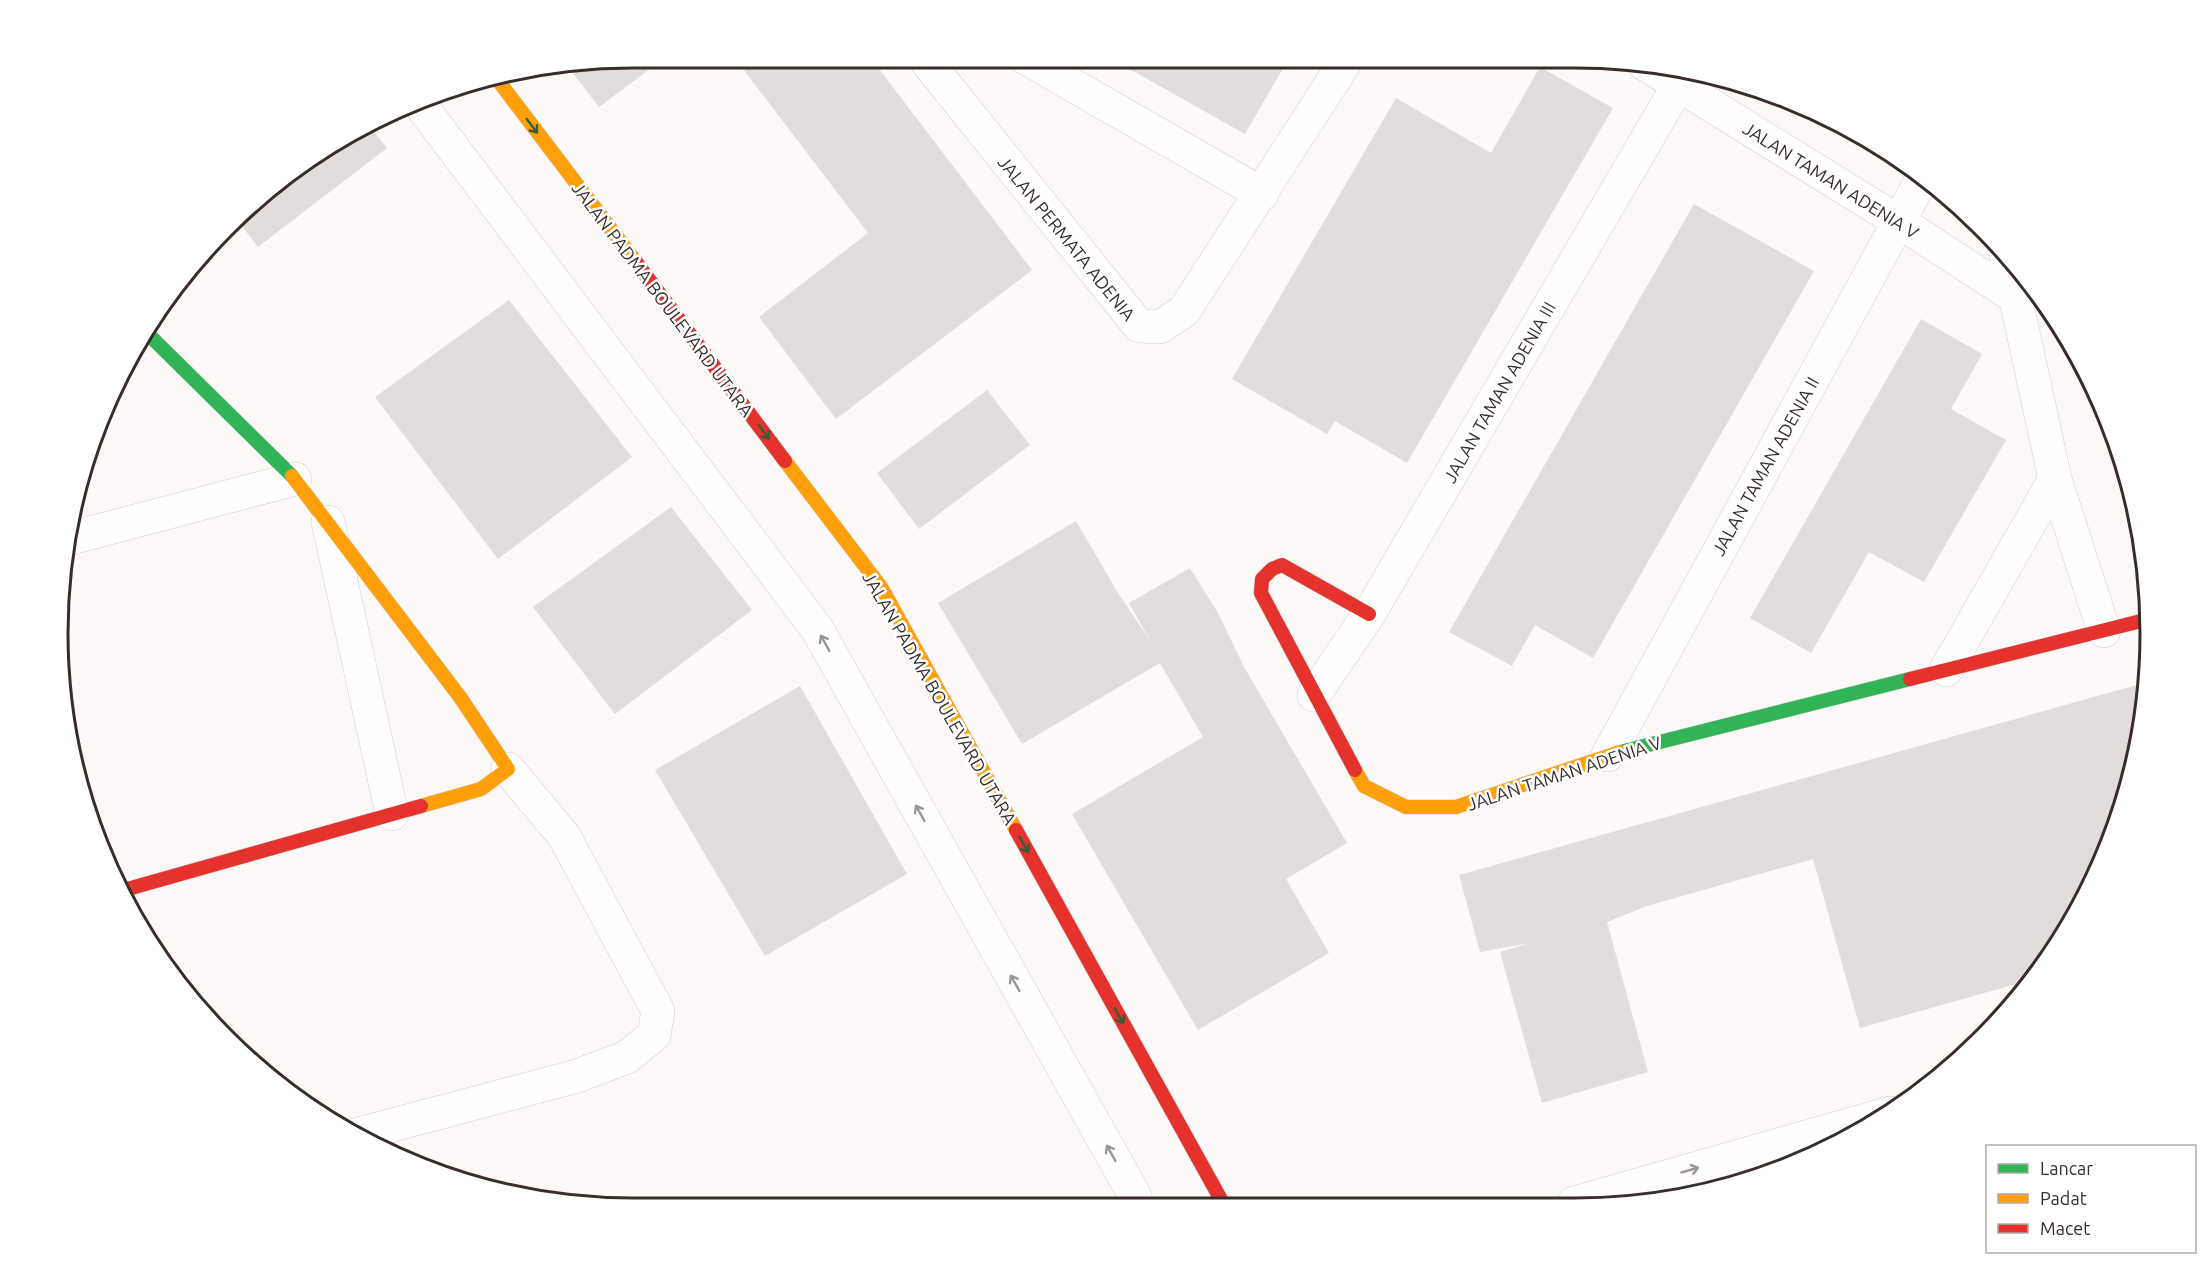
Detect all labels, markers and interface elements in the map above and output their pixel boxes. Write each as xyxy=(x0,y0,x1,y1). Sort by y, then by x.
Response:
one-way arrow xyxy=(526,118,539,134)
street label: JALAN TAMAN ADENIA V xyxy=(1740,118,1923,243)
street label: JALAN PERMATA ADENIA xyxy=(994,152,1140,324)
street label: JALAN PADMA BOULEVARD UTARA xyxy=(568,178,758,420)
street label: JALAN TAMAN ADENIA III xyxy=(1439,298,1559,486)
street label: JALAN TAMAN ADENIA II xyxy=(1708,373,1822,559)
one-way arrow xyxy=(757,424,770,440)
street label: JALAN PADMA BOULEVARD UTARA xyxy=(859,568,1021,828)
one-way arrow xyxy=(818,635,830,652)
street label: JALAN TAMAN ADENIA V xyxy=(1464,732,1664,814)
one-way arrow xyxy=(914,805,926,822)
one-way arrow xyxy=(1018,836,1030,853)
one-way arrow xyxy=(1009,975,1021,992)
one-way arrow xyxy=(1114,1006,1125,1024)
one-way arrow xyxy=(1105,1145,1117,1162)
legend xyxy=(1986,1145,2196,1253)
text: Lancar xyxy=(2040,1158,2093,1178)
one-way arrow xyxy=(1681,1164,1700,1175)
text: Padat xyxy=(2040,1188,2087,1208)
text: Macet xyxy=(2040,1218,2090,1238)

